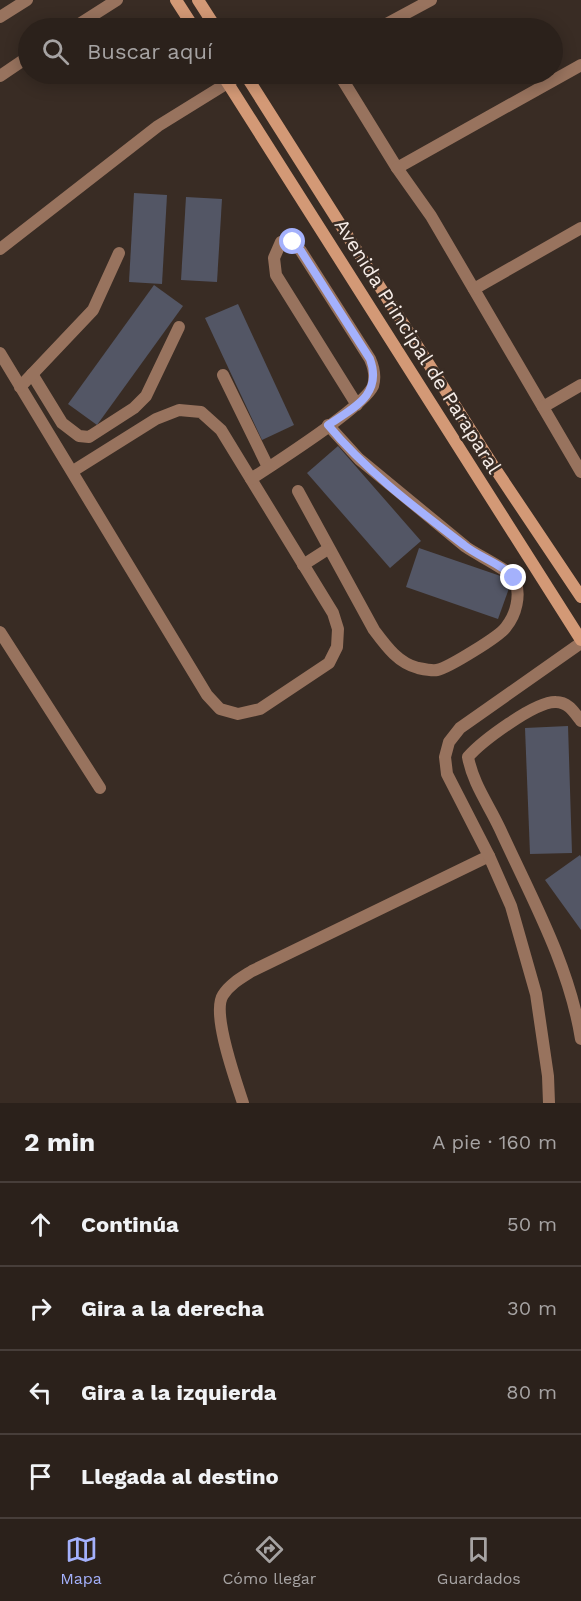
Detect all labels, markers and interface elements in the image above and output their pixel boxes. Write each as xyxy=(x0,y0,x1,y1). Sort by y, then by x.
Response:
search box xyxy=(18,18,563,84)
icon: search xyxy=(39,35,72,68)
text: Buscar aquí xyxy=(87,39,213,64)
street label: Avenida Principal de Paraparal xyxy=(329,214,507,478)
route start xyxy=(279,228,305,254)
route end xyxy=(500,564,526,590)
text: 2 min xyxy=(24,1127,95,1157)
text: A pie · 160 m xyxy=(432,1130,557,1154)
icon: ahead xyxy=(24,1208,57,1241)
text: Continúa xyxy=(81,1212,179,1237)
text: 50 m xyxy=(507,1212,557,1236)
icon: right xyxy=(24,1292,57,1325)
text: Gira a la derecha xyxy=(81,1296,264,1321)
text: 30 m xyxy=(507,1296,557,1320)
icon: left xyxy=(24,1376,57,1409)
text: Gira a la izquierda xyxy=(81,1380,277,1405)
text: 80 m xyxy=(506,1380,557,1404)
icon: arrive xyxy=(24,1460,57,1493)
text: Llegada al destino xyxy=(81,1464,279,1489)
tab: Mapa xyxy=(60,1533,102,1588)
tab: Cómo llegar xyxy=(222,1533,316,1588)
tab: Guardados xyxy=(437,1533,521,1588)

